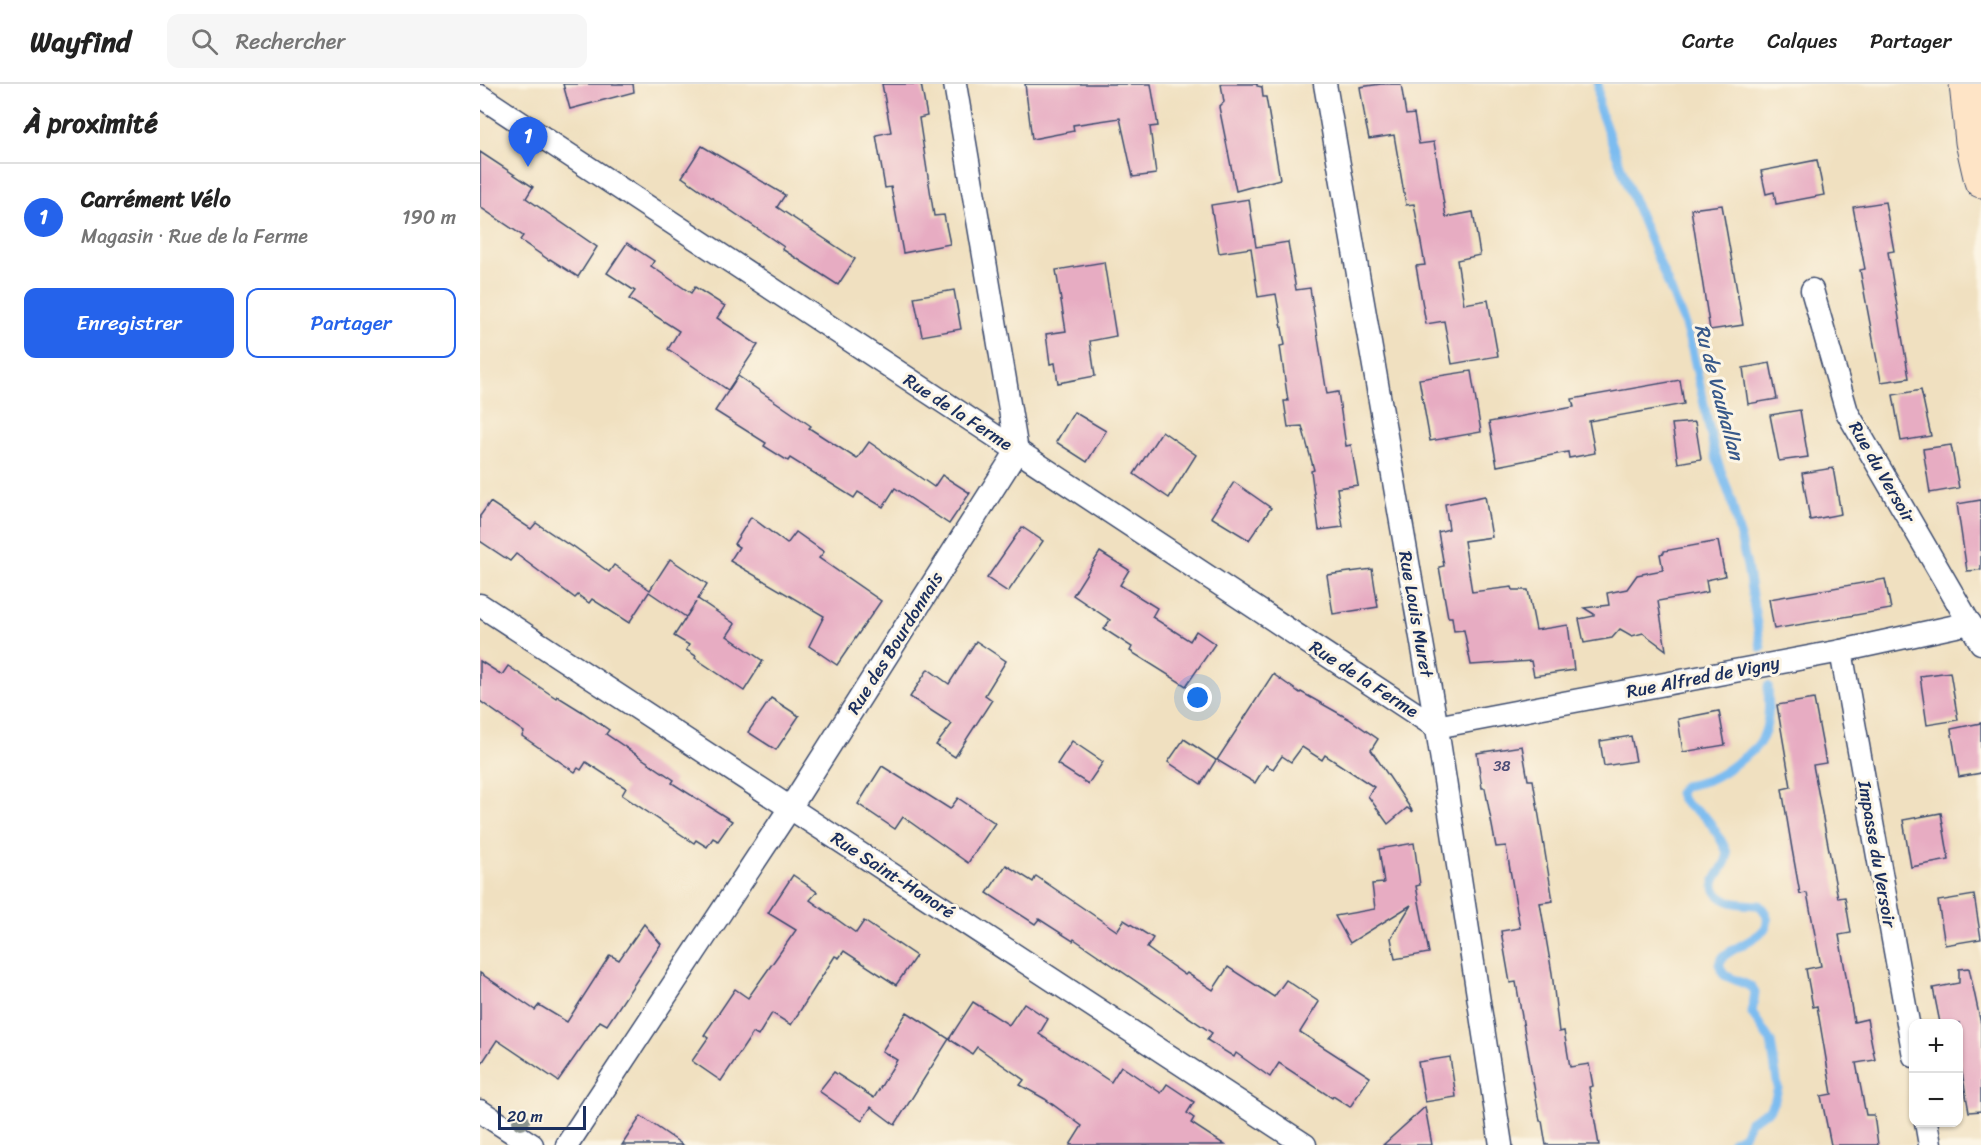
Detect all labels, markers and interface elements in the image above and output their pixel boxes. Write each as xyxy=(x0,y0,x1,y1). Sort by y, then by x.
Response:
search box xyxy=(167,14,587,68)
text: Wayfind xyxy=(30,17,131,66)
text: Rechercher xyxy=(236,22,345,61)
text: Carte xyxy=(1682,22,1734,60)
text: Calques xyxy=(1767,22,1837,60)
text: Partager xyxy=(1870,22,1951,60)
icon: search xyxy=(188,25,221,58)
text: À proximité xyxy=(24,100,158,146)
pin: 1 xyxy=(508,118,548,167)
text: Carrément Vélo xyxy=(81,180,231,219)
text: 1 xyxy=(39,200,48,235)
text: 190 m xyxy=(402,200,456,235)
text: Magasin · Rue de la Ferme xyxy=(81,219,308,254)
button: Enregistrer xyxy=(24,288,234,358)
button: Partager xyxy=(246,288,456,358)
water label: Ru de Vauhallan xyxy=(1684,320,1755,466)
street label: Rue de la Ferme xyxy=(897,365,1019,460)
street label: Rue du Versoir xyxy=(1840,415,1925,530)
street label: Rue Louis Muret xyxy=(1389,548,1443,680)
street label: Rue des Bourdonnais xyxy=(838,565,952,721)
street label: Rue de la Ferme xyxy=(1303,632,1425,727)
street label: Rue Alfred de Vigny xyxy=(1624,646,1783,708)
your location xyxy=(1183,683,1212,712)
house number: 38 xyxy=(1493,753,1511,779)
street label: Impasse du Versoir xyxy=(1848,777,1906,932)
street label: Rue Saint-Honoré xyxy=(824,823,962,927)
map controls xyxy=(1909,1019,1963,1127)
button: + xyxy=(1909,1019,1963,1073)
button: − xyxy=(1909,1073,1963,1127)
text: 20 m xyxy=(507,1102,543,1131)
scale bar xyxy=(498,1103,586,1130)

